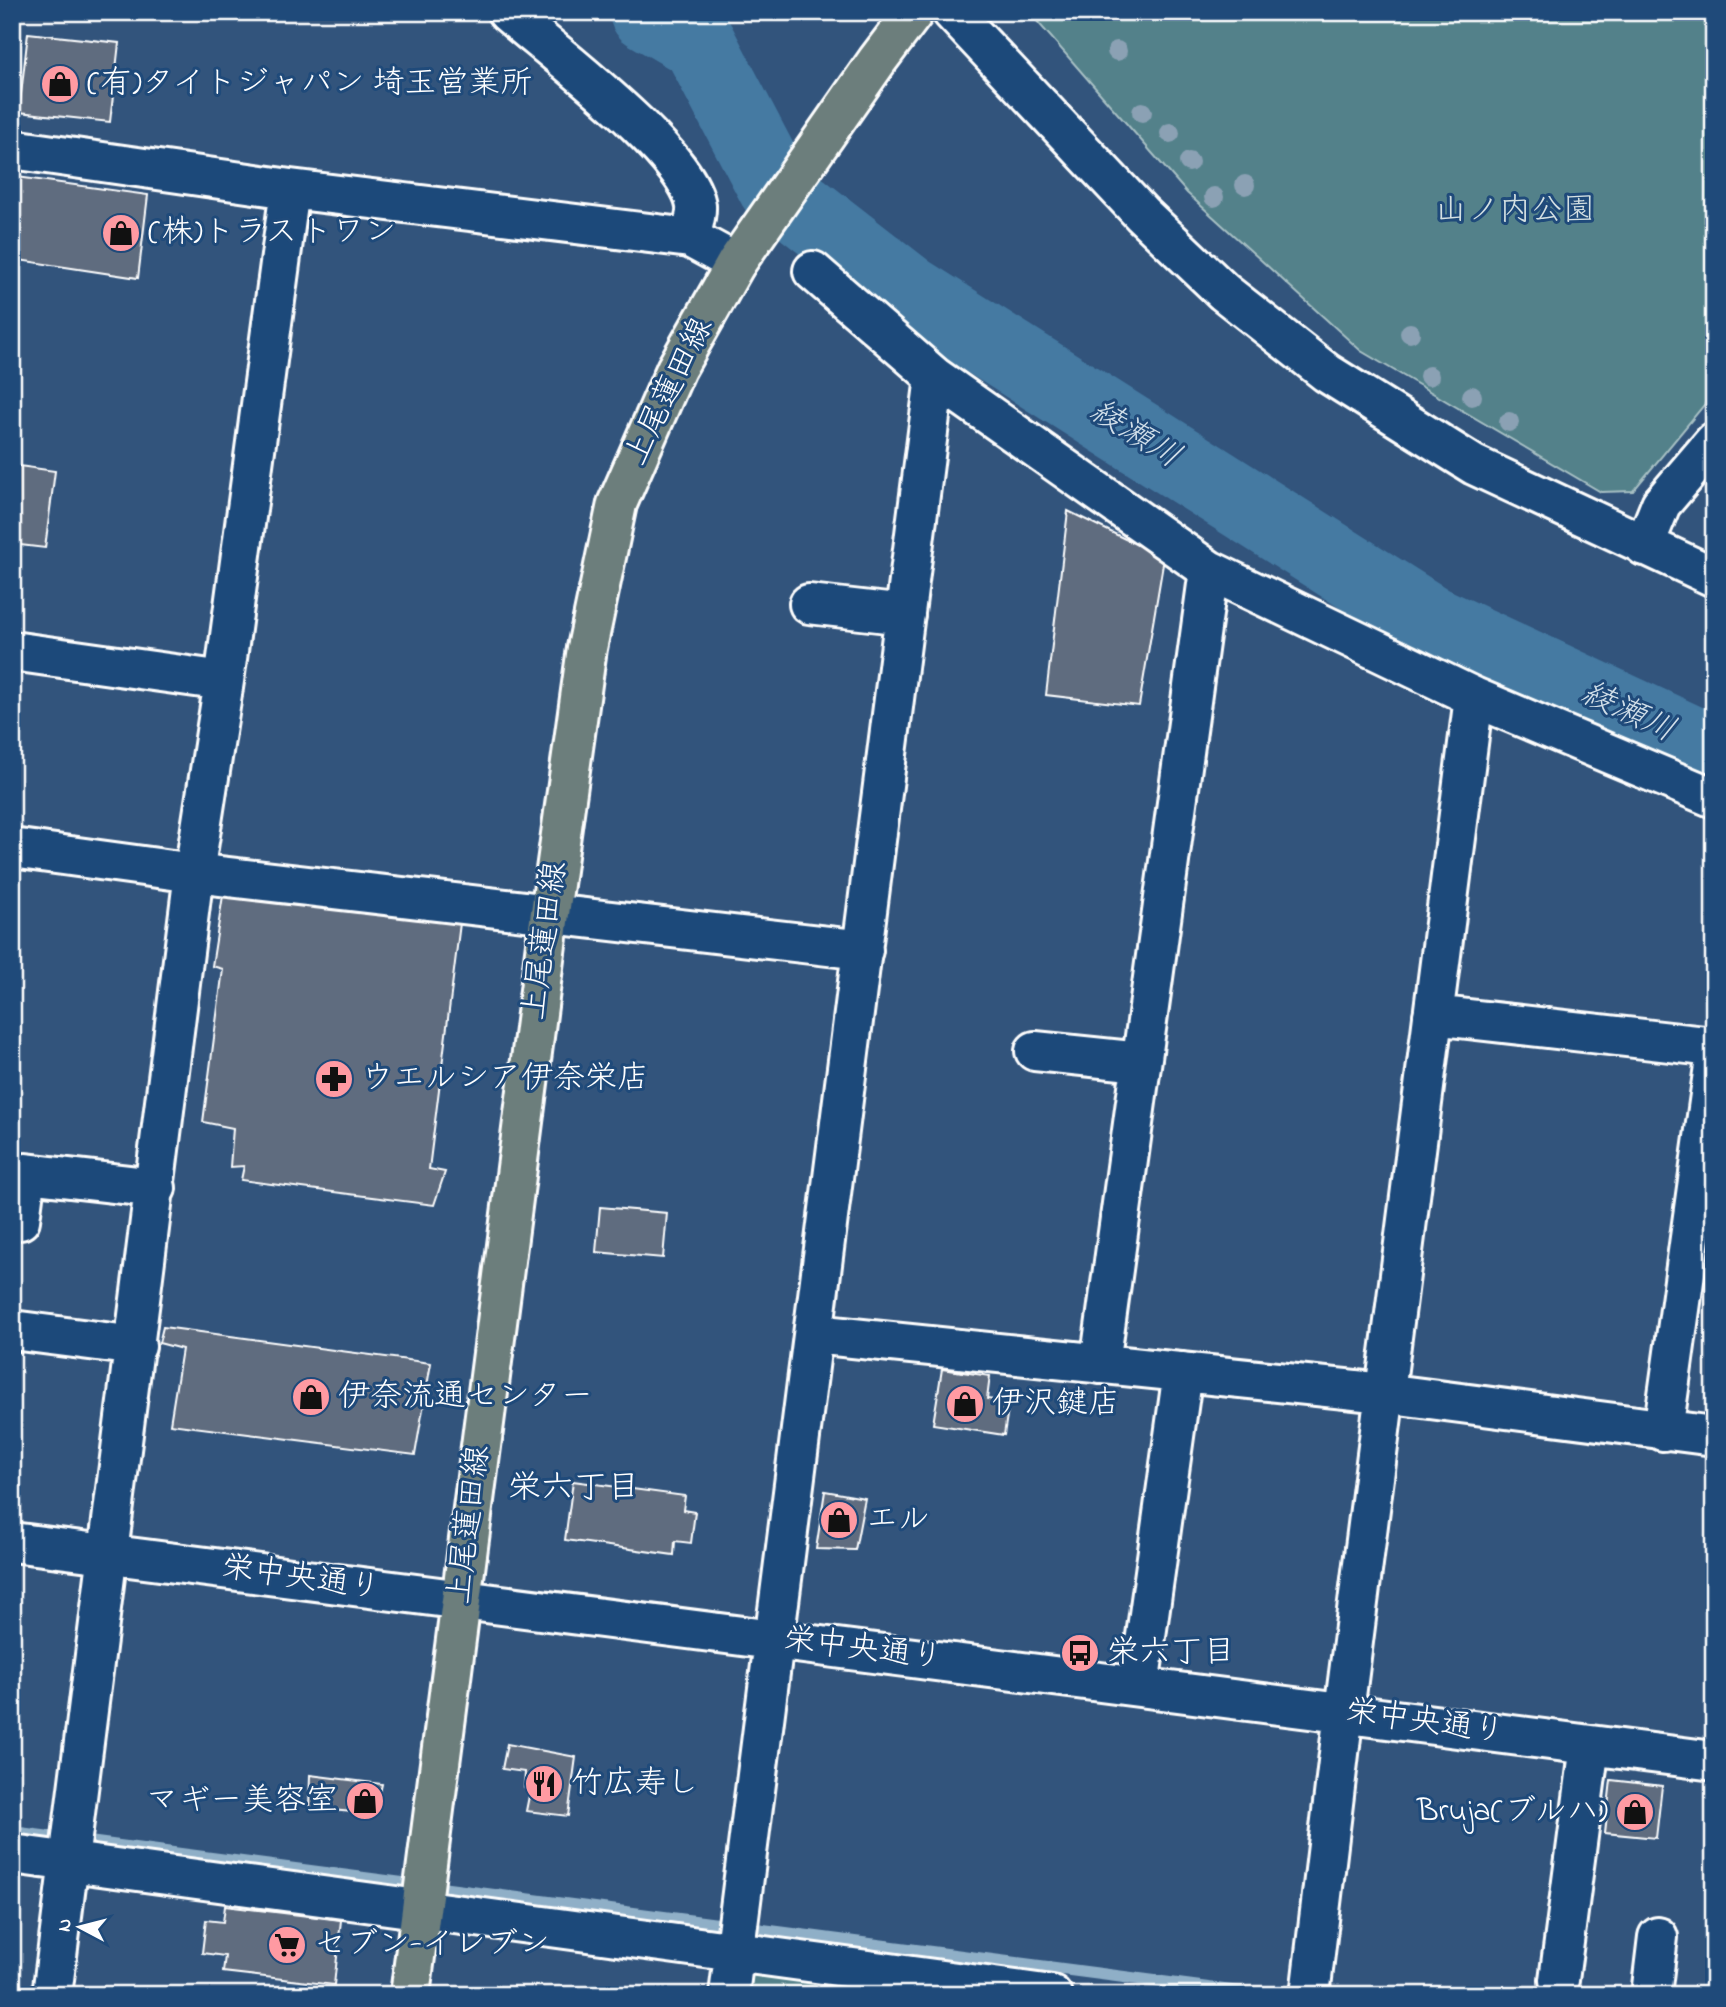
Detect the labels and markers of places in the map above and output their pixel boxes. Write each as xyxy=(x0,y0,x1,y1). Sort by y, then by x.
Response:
place label: (有)タイトジャパン 埼玉営業所 xyxy=(87,61,533,108)
shop icon: (有)タイトジャパン 埼玉営業所 xyxy=(39,63,81,105)
place label: (株)トラストワン xyxy=(148,210,396,257)
shop icon: (株)トラストワン xyxy=(100,212,142,254)
place label: ウエルシア伊奈栄店 xyxy=(361,1056,649,1103)
pharmacy icon: ウエルシア伊奈栄店 xyxy=(313,1058,355,1100)
place label: 伊奈流通センター xyxy=(338,1374,593,1421)
shop icon: 伊奈流通センター xyxy=(290,1376,332,1418)
place label: 伊沢鍵店 xyxy=(992,1381,1120,1428)
shop icon: 伊沢鍵店 xyxy=(944,1383,986,1425)
place label: エル xyxy=(866,1497,930,1544)
shop icon: エル xyxy=(818,1499,860,1541)
place label: 栄六丁目 xyxy=(1107,1630,1235,1677)
bus stop icon: 栄六丁目 xyxy=(1059,1632,1101,1674)
place label: 竹広寿し xyxy=(571,1761,699,1808)
restaurant icon: 竹広寿し xyxy=(523,1763,565,1805)
place label: マギー美容室 xyxy=(146,1778,338,1825)
shop icon: マギー美容室 xyxy=(344,1780,386,1822)
place label: Bruja(ブルハ) xyxy=(1416,1789,1608,1836)
shop icon: Bruja(ブルハ) xyxy=(1614,1791,1656,1833)
place label: セブン-イレブン xyxy=(314,1922,550,1969)
supermarket icon: セブン-イレブン xyxy=(266,1924,308,1966)

